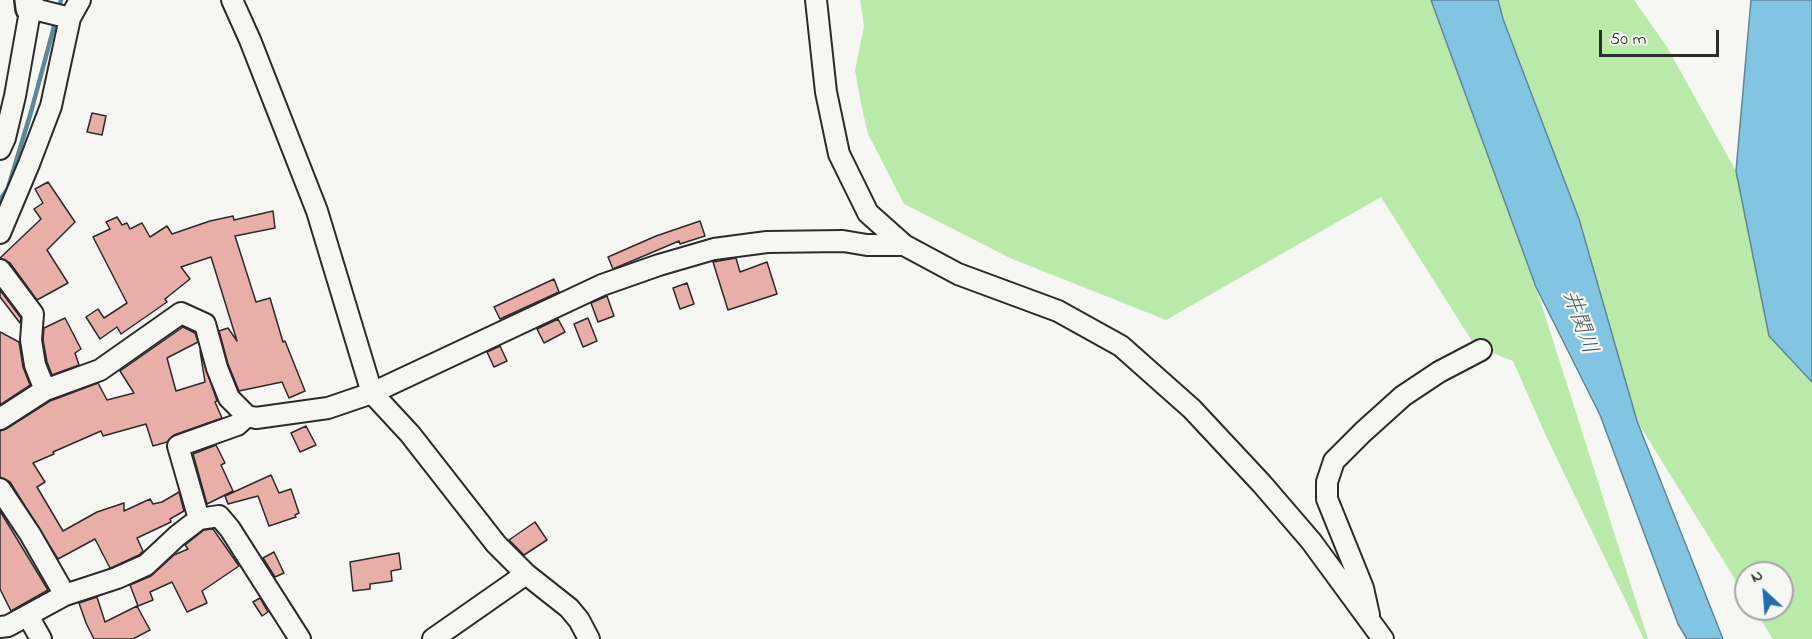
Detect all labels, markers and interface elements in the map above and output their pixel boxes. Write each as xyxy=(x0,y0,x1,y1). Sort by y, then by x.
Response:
scale bar xyxy=(1602,18,1722,56)
text: 50 m xyxy=(1610,27,1647,53)
water label: 井関川 xyxy=(1555,288,1601,358)
north arrow xyxy=(1734,561,1794,621)
text: N xyxy=(1747,563,1767,590)

